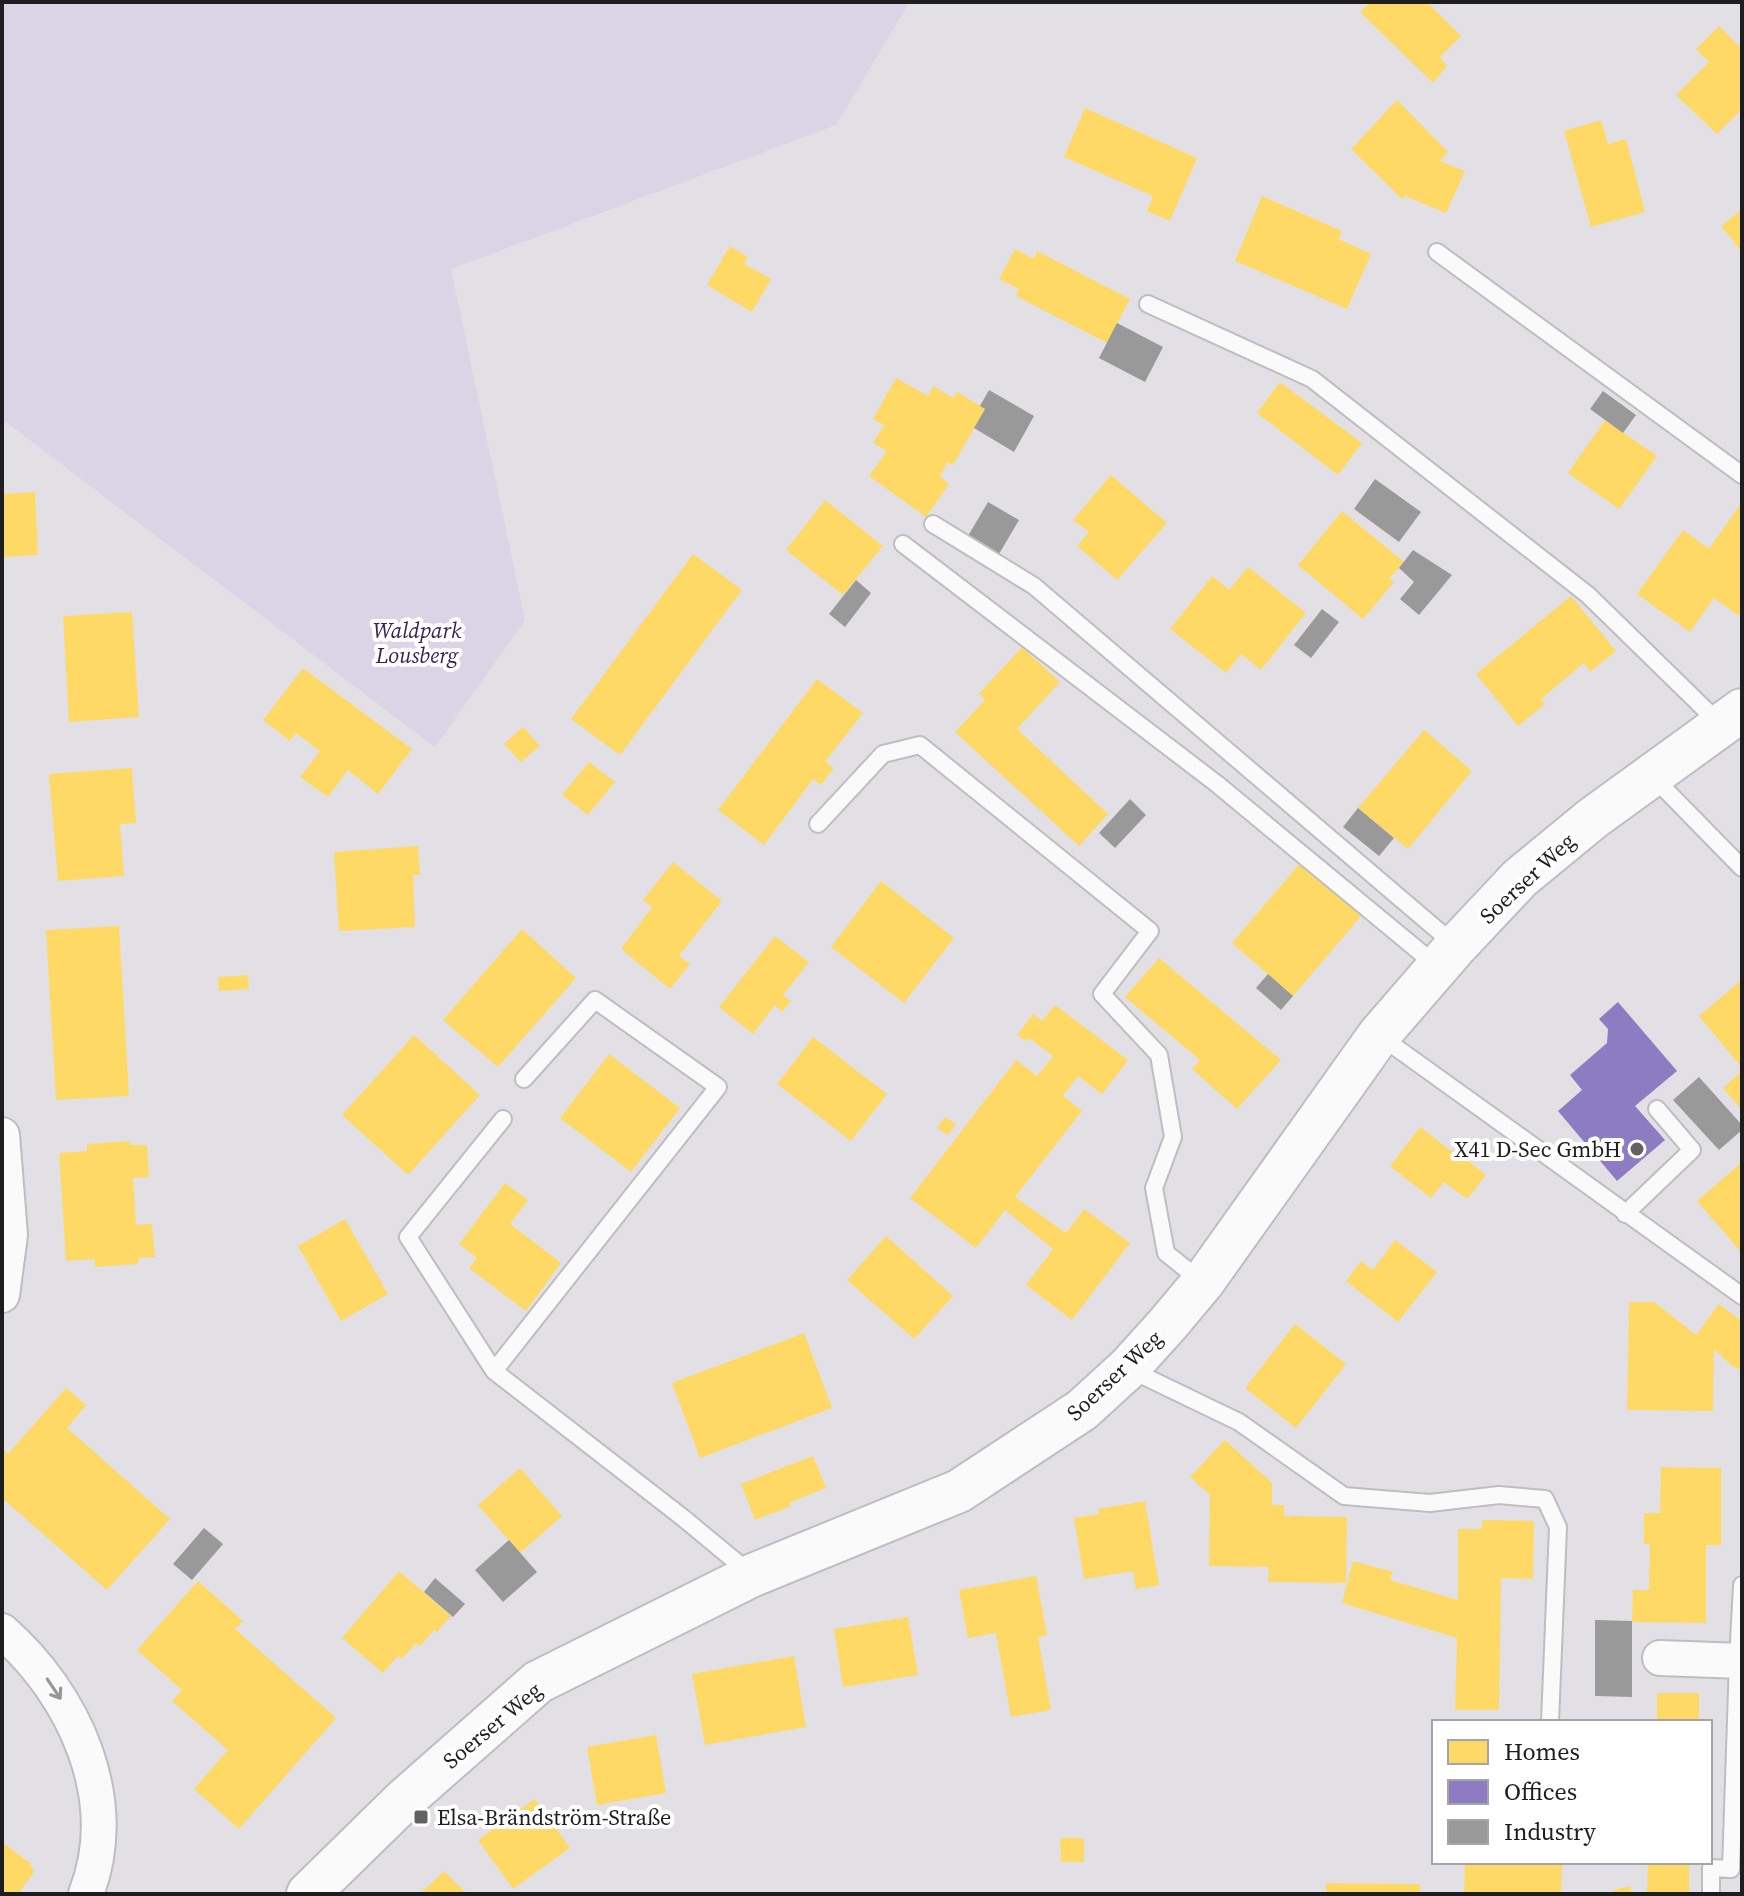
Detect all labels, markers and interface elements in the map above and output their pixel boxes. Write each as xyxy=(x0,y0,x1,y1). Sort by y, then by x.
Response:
park label: Waldpark Lousberg xyxy=(373,615,462,670)
street label: Soerser Weg xyxy=(1473,826,1581,930)
place label: X41 D-Sec GmbH xyxy=(1454,1134,1621,1164)
marker: X41 D-Sec GmbH xyxy=(1628,1140,1646,1158)
street label: Soerser Weg xyxy=(1060,1323,1168,1427)
street label: Soerser Weg xyxy=(436,1675,548,1775)
one-way arrow xyxy=(45,1677,62,1699)
legend xyxy=(1432,1720,1712,1864)
text: Homes xyxy=(1504,1735,1580,1768)
text: Offices xyxy=(1504,1775,1577,1808)
place label: Elsa-Brändström-Straße xyxy=(437,1802,671,1832)
marker: Elsa-Brändström-Straße xyxy=(412,1808,430,1826)
text: Industry xyxy=(1504,1815,1596,1848)

